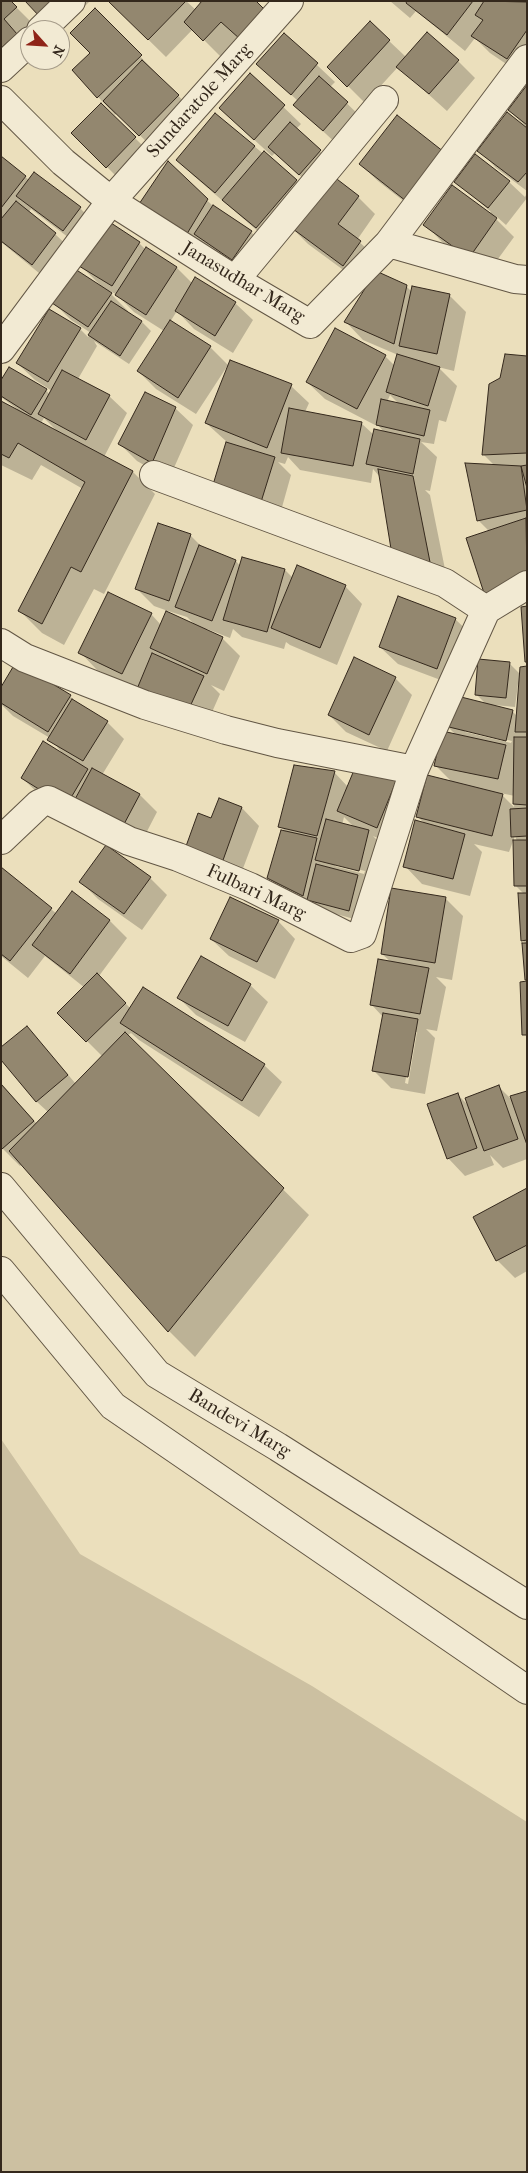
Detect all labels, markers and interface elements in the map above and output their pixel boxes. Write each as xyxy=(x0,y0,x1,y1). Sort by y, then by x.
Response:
north arrow xyxy=(20,20,70,70)
street label: Sundaratole Marg xyxy=(142,39,258,163)
text: N xyxy=(48,43,68,60)
street label: Janasudhar Marg xyxy=(177,237,309,329)
street label: Fulbari Marg xyxy=(203,860,309,926)
street label: Bandevi Marg xyxy=(184,1385,294,1463)

